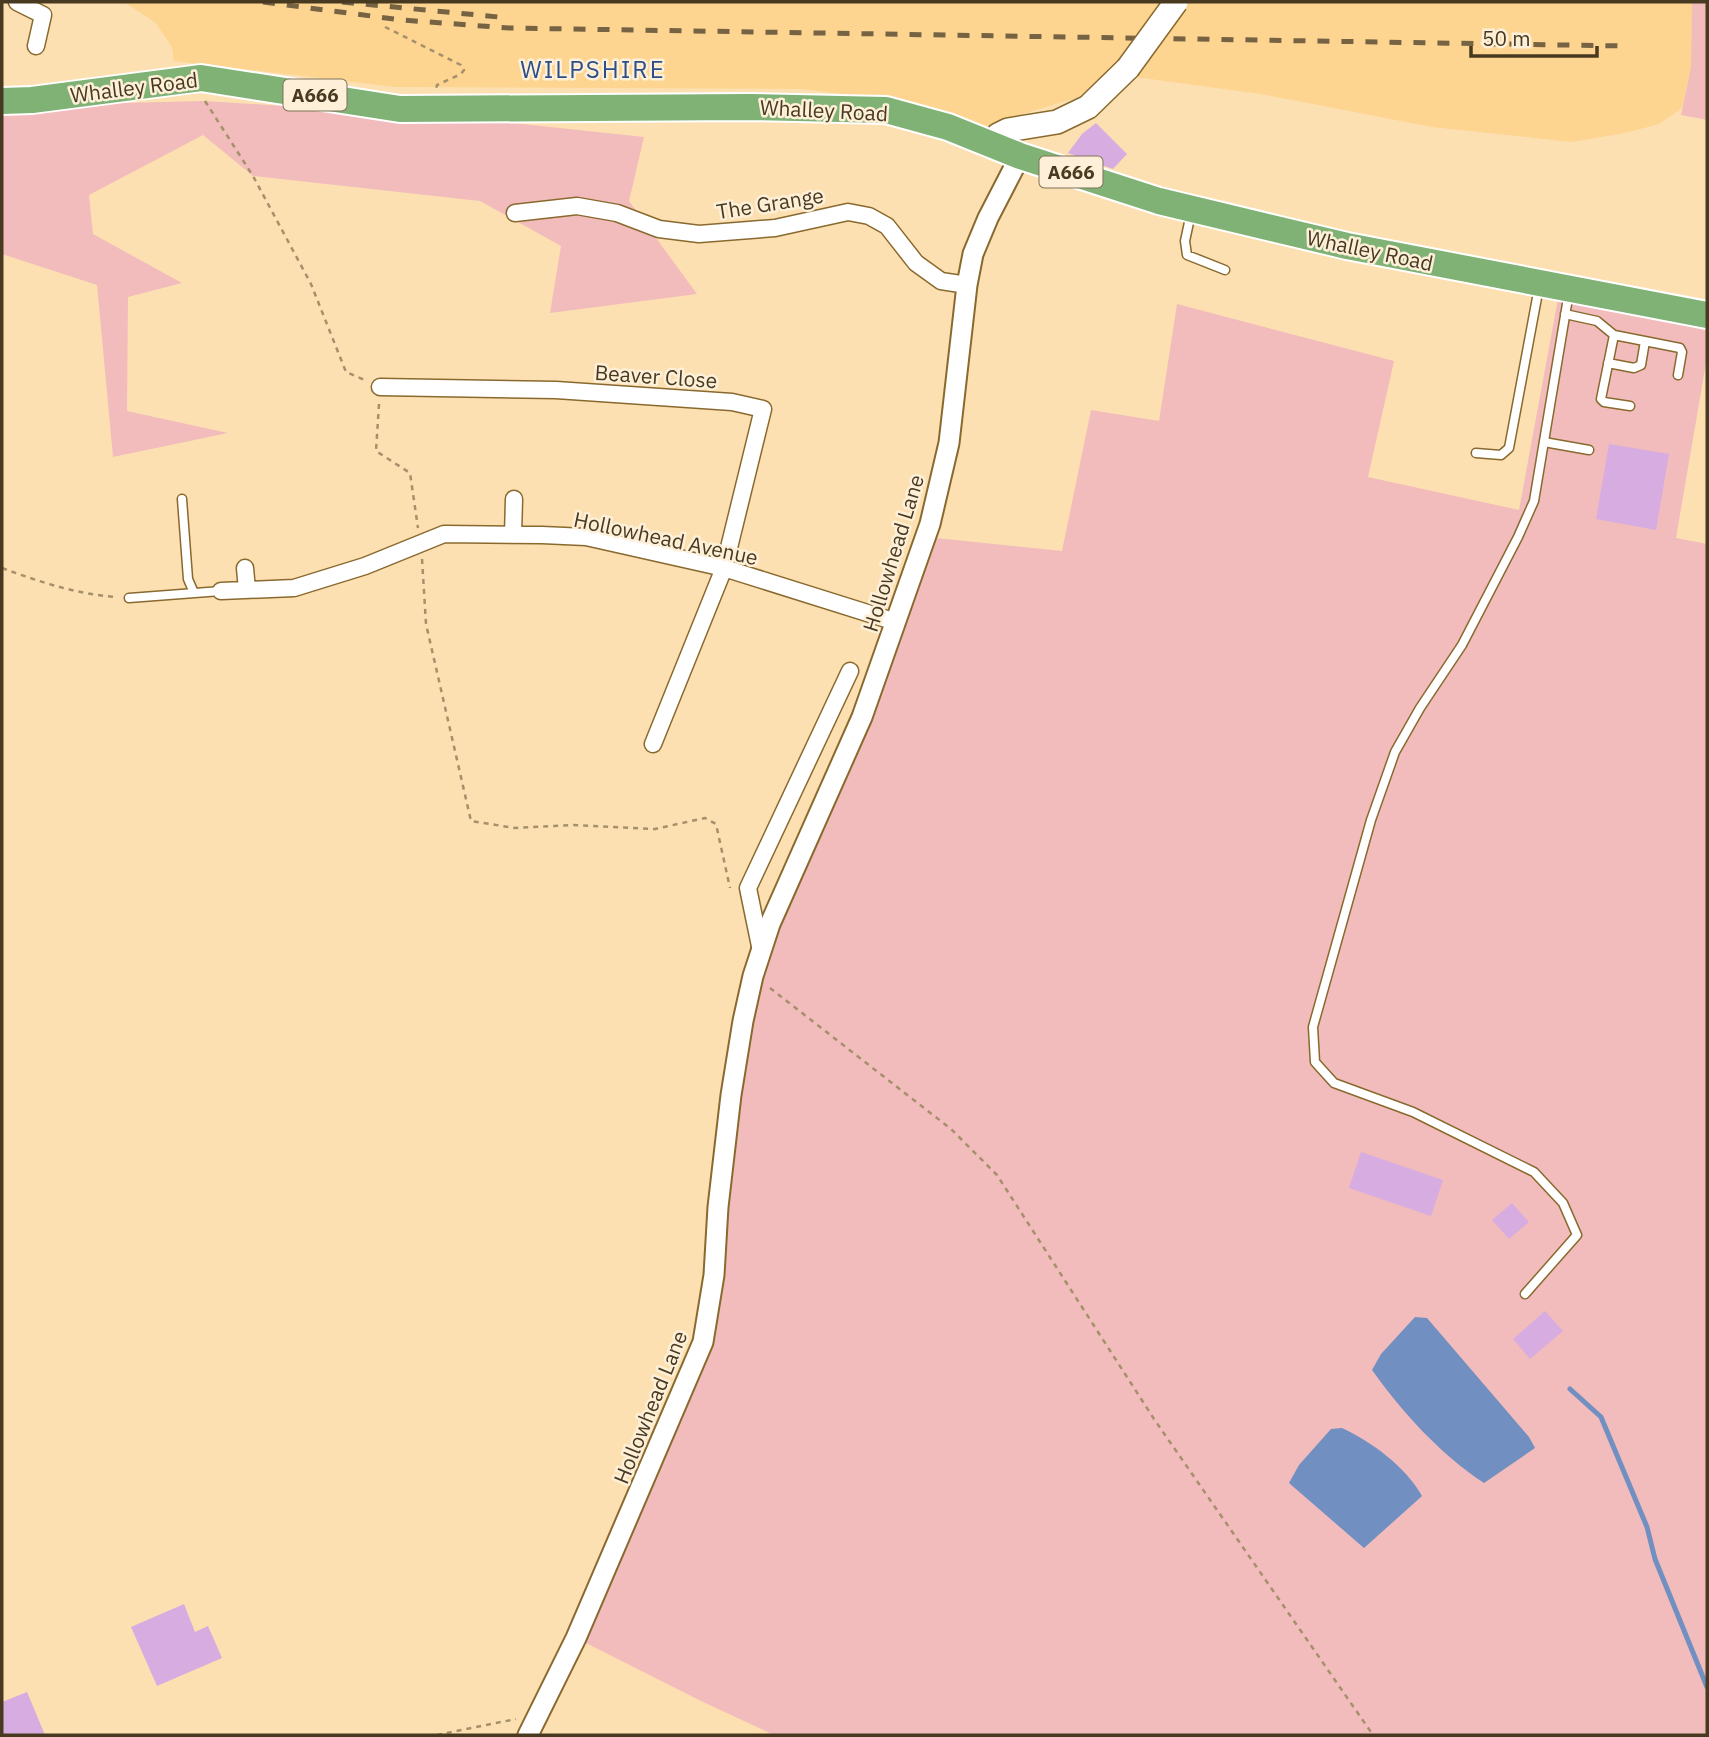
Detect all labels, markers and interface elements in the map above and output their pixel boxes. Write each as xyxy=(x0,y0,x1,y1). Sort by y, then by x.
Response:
scale bar xyxy=(1471,14,1597,58)
text: 50 m xyxy=(1482,24,1531,52)
district label: WILPSHIRE xyxy=(520,53,666,85)
street label: Whalley Road xyxy=(69,65,199,109)
road number: A666 xyxy=(284,80,346,110)
street label: Whalley Road xyxy=(759,93,889,127)
road number: A666 xyxy=(1040,156,1102,188)
street label: The Grange xyxy=(714,181,826,225)
street label: Whalley Road xyxy=(1304,223,1436,277)
street label: Beaver Close xyxy=(594,358,718,394)
street label: Hollowhead Lane xyxy=(856,471,930,635)
street label: Hollowhead Avenue xyxy=(571,505,761,571)
street label: Hollowhead Lane xyxy=(607,1326,693,1488)

